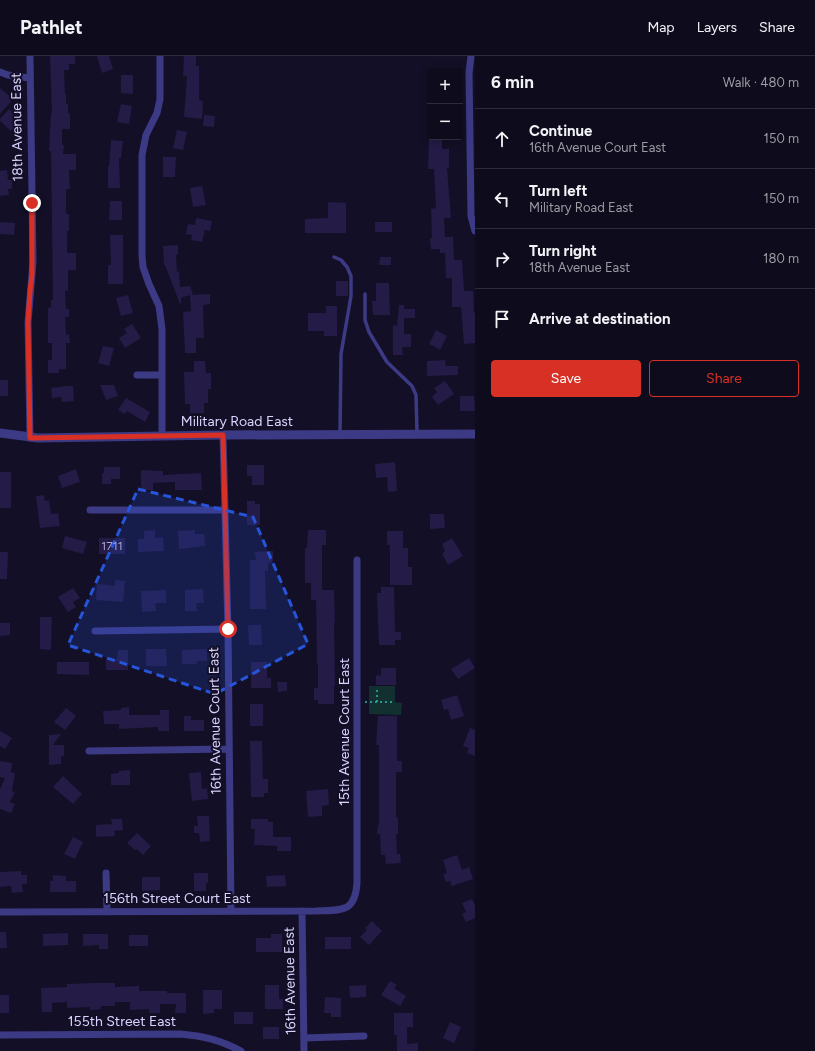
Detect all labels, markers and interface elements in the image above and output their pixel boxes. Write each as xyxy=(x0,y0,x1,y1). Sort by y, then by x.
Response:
text: Pathlet xyxy=(20,16,83,39)
text: Map xyxy=(647,19,675,36)
text: Layers xyxy=(697,19,737,36)
text: Share xyxy=(759,19,795,36)
map controls xyxy=(427,68,463,140)
button: + xyxy=(427,68,463,104)
street label: 18th Avenue East xyxy=(8,72,26,182)
text: 6 min xyxy=(491,72,534,92)
text: Walk · 480 m xyxy=(723,75,799,90)
button: − xyxy=(427,104,463,140)
text: Continue xyxy=(529,122,592,140)
icon: ahead xyxy=(491,128,513,150)
text: 150 m xyxy=(764,131,799,146)
text: 16th Avenue Court East xyxy=(529,140,666,155)
text: Turn left xyxy=(529,182,587,200)
icon: left xyxy=(491,188,513,210)
text: 150 m xyxy=(764,191,799,206)
route end xyxy=(23,194,41,212)
text: Military Road East xyxy=(529,200,633,215)
text: Turn right xyxy=(529,242,597,260)
icon: right xyxy=(491,248,513,270)
text: 180 m xyxy=(763,251,799,266)
text: 18th Avenue East xyxy=(529,260,630,275)
icon: arrive xyxy=(491,308,513,330)
text: Arrive at destination xyxy=(529,310,670,328)
button: Save xyxy=(491,360,641,397)
button: Share xyxy=(649,360,799,397)
street label: Military Road East xyxy=(181,413,293,430)
house number: 1711 xyxy=(101,539,123,553)
route start xyxy=(219,620,237,638)
street label: 16th Avenue Court East xyxy=(205,647,225,795)
street label: 15th Avenue Court East xyxy=(336,658,353,806)
street label: 156th Street Court East xyxy=(103,890,251,907)
street label: 16th Avenue East xyxy=(281,927,299,1035)
street label: 155th Street East xyxy=(68,1013,176,1030)

